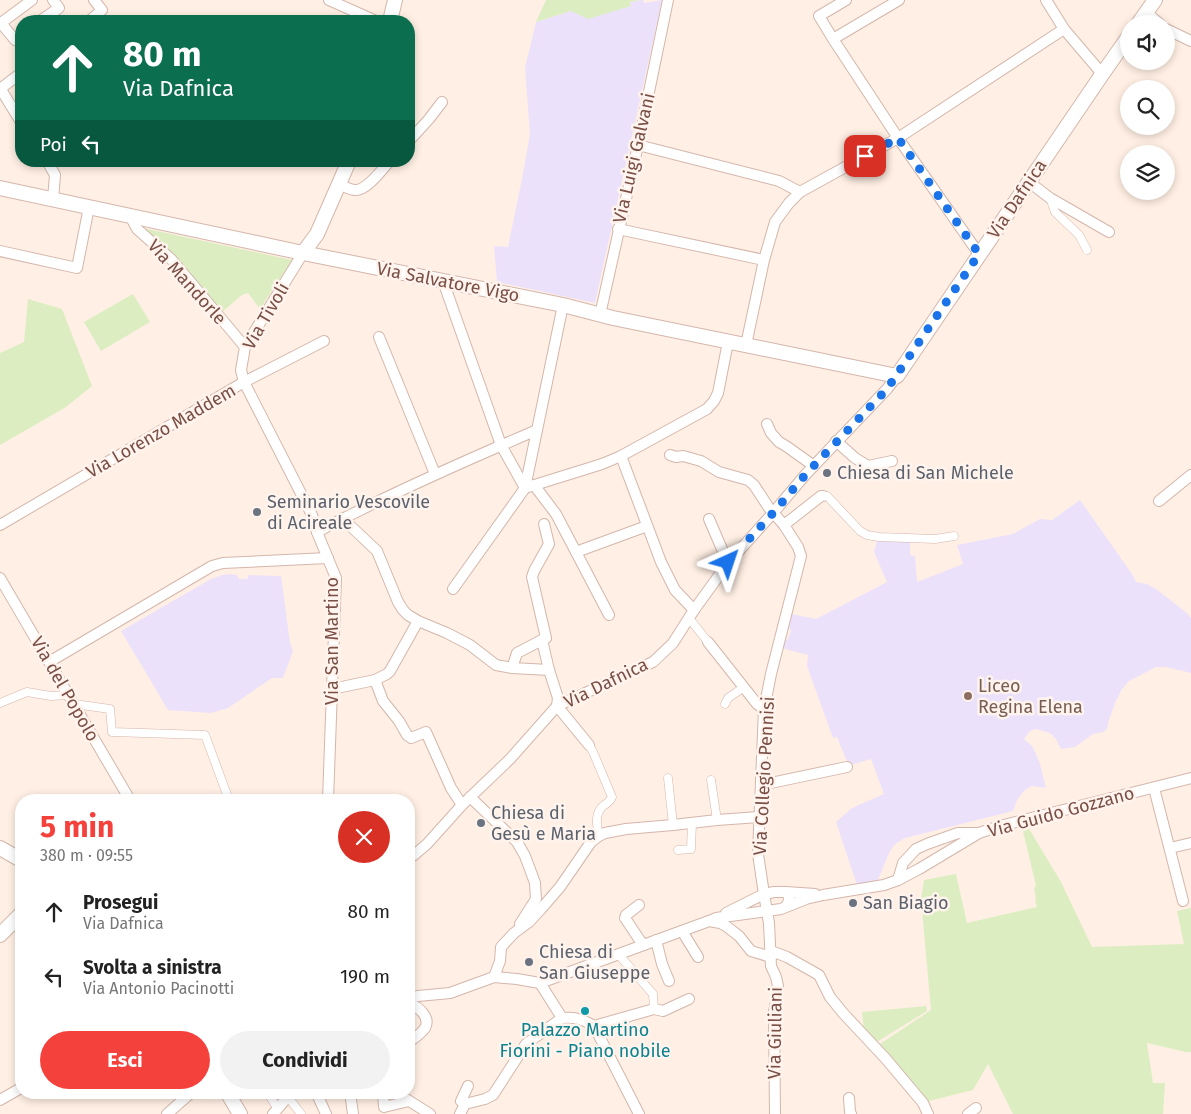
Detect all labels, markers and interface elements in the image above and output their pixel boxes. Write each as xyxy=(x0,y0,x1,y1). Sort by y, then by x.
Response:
map controls xyxy=(1120,15,1175,200)
button: sound xyxy=(1120,15,1175,70)
text: 80 m xyxy=(123,33,202,75)
icon: ahead xyxy=(40,35,105,100)
text: Via Dafnica xyxy=(123,75,234,102)
button: search xyxy=(1120,80,1175,135)
street label: Via Luigi Galvani xyxy=(608,91,660,225)
icon: left xyxy=(77,130,105,158)
text: Poi xyxy=(40,133,67,156)
pin xyxy=(844,135,886,177)
icon: arrive xyxy=(851,142,879,170)
button: layers xyxy=(1120,145,1175,200)
street label: Via Dafnica xyxy=(983,155,1051,243)
street label: Via Mandorle xyxy=(143,235,231,329)
street label: Via Salvatore Vigo xyxy=(375,257,521,307)
street label: Via Tivoli xyxy=(238,279,294,353)
street label: Via Lorenzo Maddem xyxy=(82,379,240,483)
place label: Chiesa di San Michele xyxy=(837,462,1014,484)
marker: Chiesa di San Michele xyxy=(821,467,833,479)
place label: Seminario Vescovile di Acireale xyxy=(267,491,430,534)
marker: Seminario Vescovile di Acireale xyxy=(251,506,263,518)
position arrow xyxy=(701,535,753,587)
street label: Via San Martino xyxy=(321,577,343,705)
street label: Via del Popolo xyxy=(26,633,104,745)
street label: Via Dafnica xyxy=(560,653,652,713)
place label: Liceo Regina Elena xyxy=(978,675,1083,718)
marker: Liceo Regina Elena xyxy=(962,690,974,702)
street label: Via Collegio Pennisi xyxy=(749,696,779,856)
street label: Via Guido Gozzano xyxy=(985,782,1137,842)
place label: Chiesa di Gesù e Maria xyxy=(491,802,596,845)
text: 5 min xyxy=(40,809,114,845)
button: close xyxy=(338,811,390,863)
marker: Chiesa di Gesù e Maria xyxy=(475,817,487,829)
text: 380 m · 09:55 xyxy=(40,846,133,865)
text: Prosegui xyxy=(83,891,158,914)
place label: San Biagio xyxy=(863,892,949,914)
marker: San Biagio xyxy=(847,897,859,909)
icon: ahead xyxy=(40,898,68,926)
text: 80 m xyxy=(348,900,390,923)
text: Via Dafnica xyxy=(83,914,164,933)
place label: Chiesa di San Giuseppe xyxy=(539,941,650,984)
text: Svolta a sinistra xyxy=(83,956,222,979)
marker: Chiesa di San Giuseppe xyxy=(523,956,535,968)
icon: left xyxy=(40,963,68,991)
text: 190 m xyxy=(340,965,390,988)
text: Via Antonio Pacinotti xyxy=(83,979,234,998)
street label: Via Giuliani xyxy=(763,987,787,1079)
marker: Palazzo Martino Fiorini - Piano nobile xyxy=(579,1005,591,1017)
place label: Palazzo Martino Fiorini - Piano nobile xyxy=(499,1019,671,1062)
button: Esci xyxy=(40,1031,210,1089)
button: Condividi xyxy=(220,1031,390,1089)

